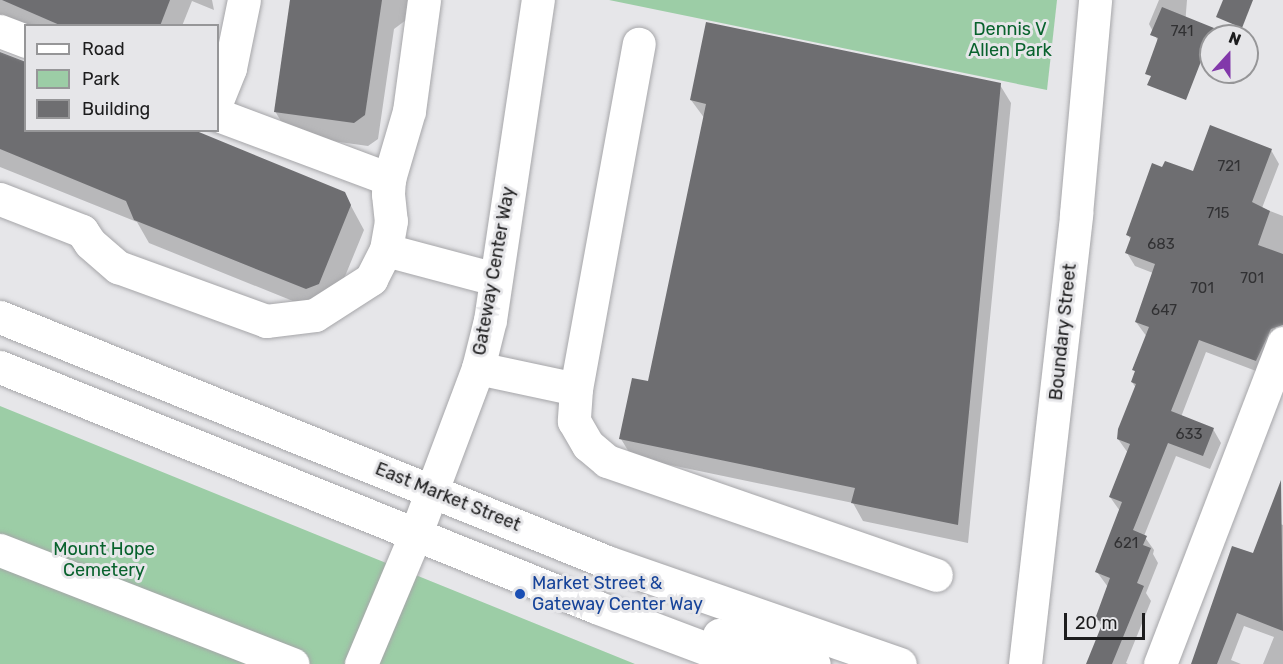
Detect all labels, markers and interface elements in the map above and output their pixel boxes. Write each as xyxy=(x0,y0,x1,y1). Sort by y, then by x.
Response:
park label: Dennis V Allen Park xyxy=(968,19,1052,62)
house number: 741 xyxy=(1171,23,1193,41)
legend xyxy=(24,24,219,132)
north arrow xyxy=(1199,24,1259,84)
text: N xyxy=(1226,28,1244,50)
text: Road xyxy=(82,38,125,60)
text: Park xyxy=(82,68,119,90)
text: Building xyxy=(82,98,150,120)
house number: 721 xyxy=(1218,158,1240,176)
street label: Gateway Center Way xyxy=(468,184,520,358)
house number: 715 xyxy=(1206,205,1230,223)
house number: 683 xyxy=(1147,236,1175,254)
street label: Boundary Street xyxy=(1045,262,1081,402)
house number: 701 xyxy=(1240,270,1264,288)
house number: 701 xyxy=(1190,280,1214,298)
house number: 647 xyxy=(1151,302,1177,320)
house number: 633 xyxy=(1175,426,1203,444)
street label: East Market Street xyxy=(372,458,524,536)
house number: 621 xyxy=(1114,535,1138,553)
park label: Mount Hope Cemetery xyxy=(53,539,155,582)
place label: Market Street & Gateway Center Way xyxy=(532,573,704,616)
marker: Market Street & Gateway Center Way xyxy=(513,587,527,601)
scale bar xyxy=(1067,601,1148,639)
text: 20 m xyxy=(1075,612,1117,634)

